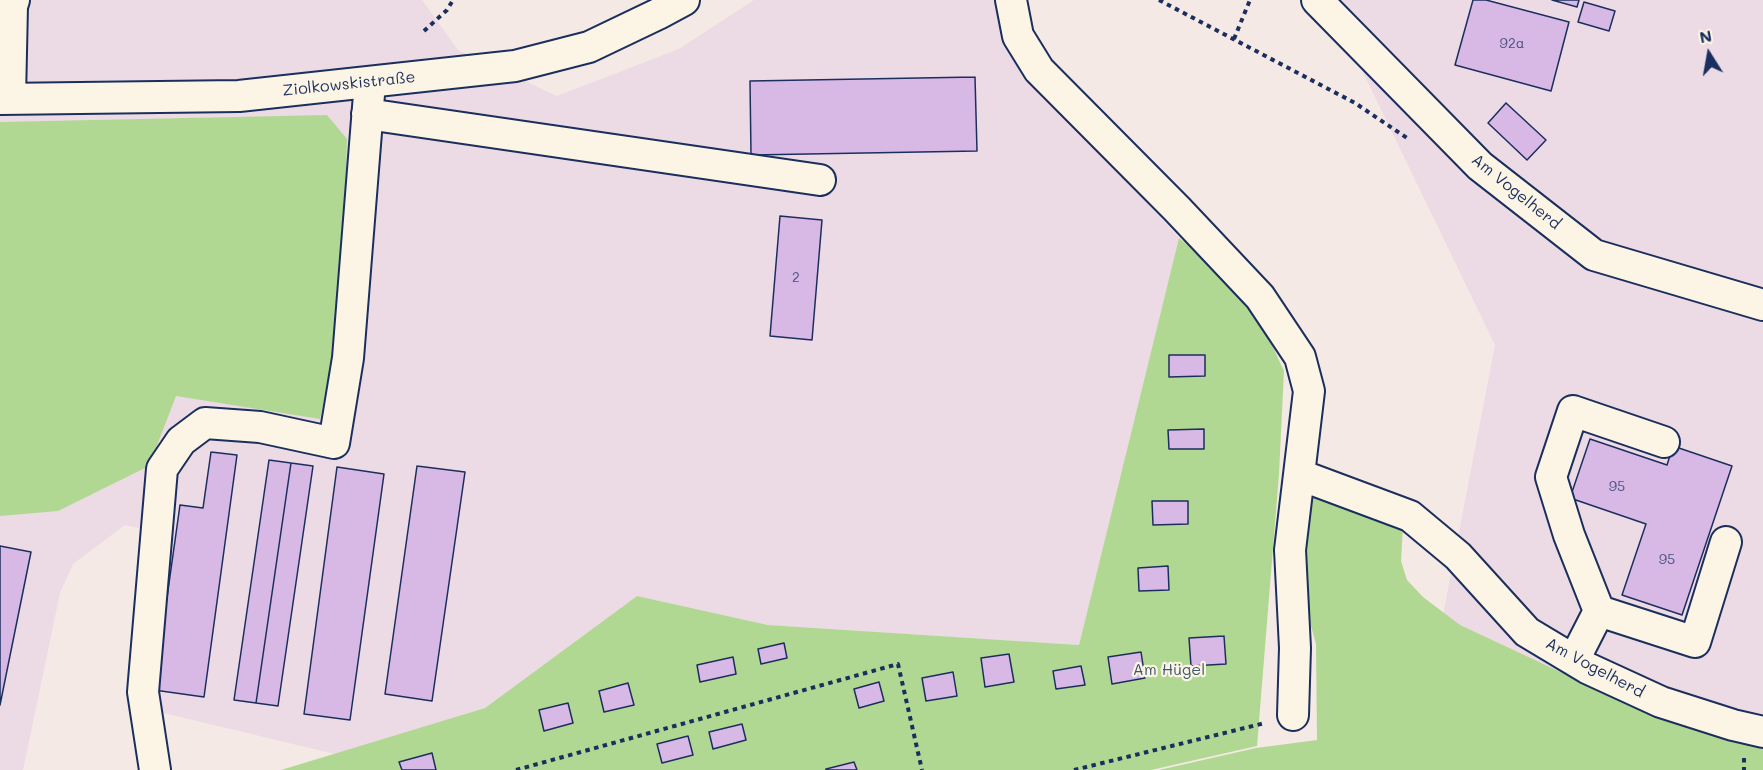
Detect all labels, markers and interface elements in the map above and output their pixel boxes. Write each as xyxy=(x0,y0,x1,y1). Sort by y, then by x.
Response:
north arrow xyxy=(1679,24,1739,84)
text: N xyxy=(1698,24,1713,47)
house number: 92a xyxy=(1500,36,1524,52)
street label: Ziolkowskistraße xyxy=(282,67,416,101)
street label: Am Vogelherd xyxy=(1468,150,1564,234)
house number: 2 xyxy=(792,270,800,286)
house number: 95 xyxy=(1609,479,1625,495)
house number: 95 xyxy=(1659,552,1675,568)
street label: Am Vogelherd xyxy=(1542,634,1648,702)
park label: Am Hügel xyxy=(1133,660,1205,680)

